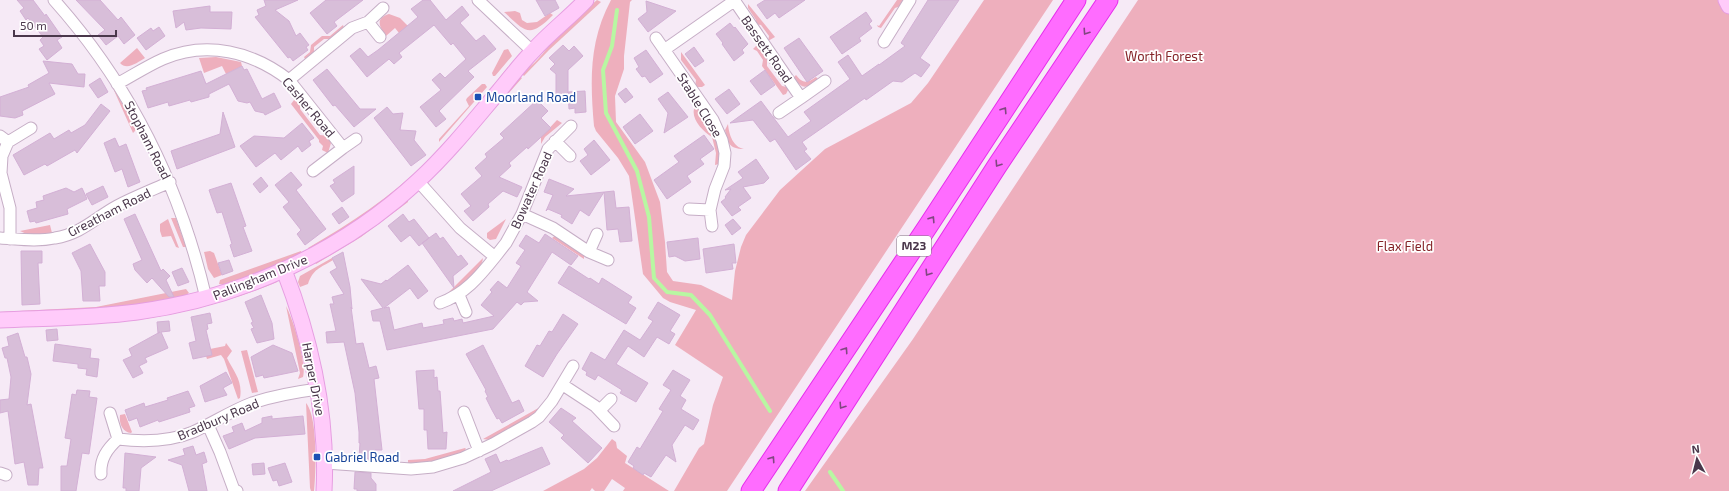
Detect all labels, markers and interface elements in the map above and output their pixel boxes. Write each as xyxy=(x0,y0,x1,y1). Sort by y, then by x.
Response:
scale bar xyxy=(14,12,116,38)
street label: Bassett Road xyxy=(738,12,796,86)
text: 50 m xyxy=(20,18,47,32)
one-way arrow xyxy=(1084,28,1091,35)
park label: Worth Forest xyxy=(1125,48,1203,64)
street label: Stable Close xyxy=(674,70,726,140)
street label: Casher Road xyxy=(279,74,339,140)
place label: Moorland Road xyxy=(486,89,576,105)
marker: Moorland Road xyxy=(473,92,483,102)
street label: Stopham Road xyxy=(121,98,175,182)
one-way arrow xyxy=(999,108,1006,115)
street label: Bowater Road xyxy=(507,149,555,231)
one-way arrow xyxy=(995,160,1003,167)
street label: Greatham Road xyxy=(65,184,153,240)
one-way arrow xyxy=(928,216,935,223)
road number: M23 xyxy=(897,236,931,256)
park label: Flax Field xyxy=(1377,238,1433,254)
street label: Pallingham Drive xyxy=(210,251,310,303)
one-way arrow xyxy=(925,269,933,276)
street label: Harper Drive xyxy=(299,341,329,417)
one-way arrow xyxy=(840,348,847,355)
street label: Bradbury Road xyxy=(175,395,261,443)
one-way arrow xyxy=(839,402,847,409)
north arrow xyxy=(1677,439,1717,479)
text: N xyxy=(1691,442,1701,456)
place label: Gabriel Road xyxy=(325,449,400,465)
marker: Gabriel Road xyxy=(312,452,322,462)
one-way arrow xyxy=(768,456,775,463)

